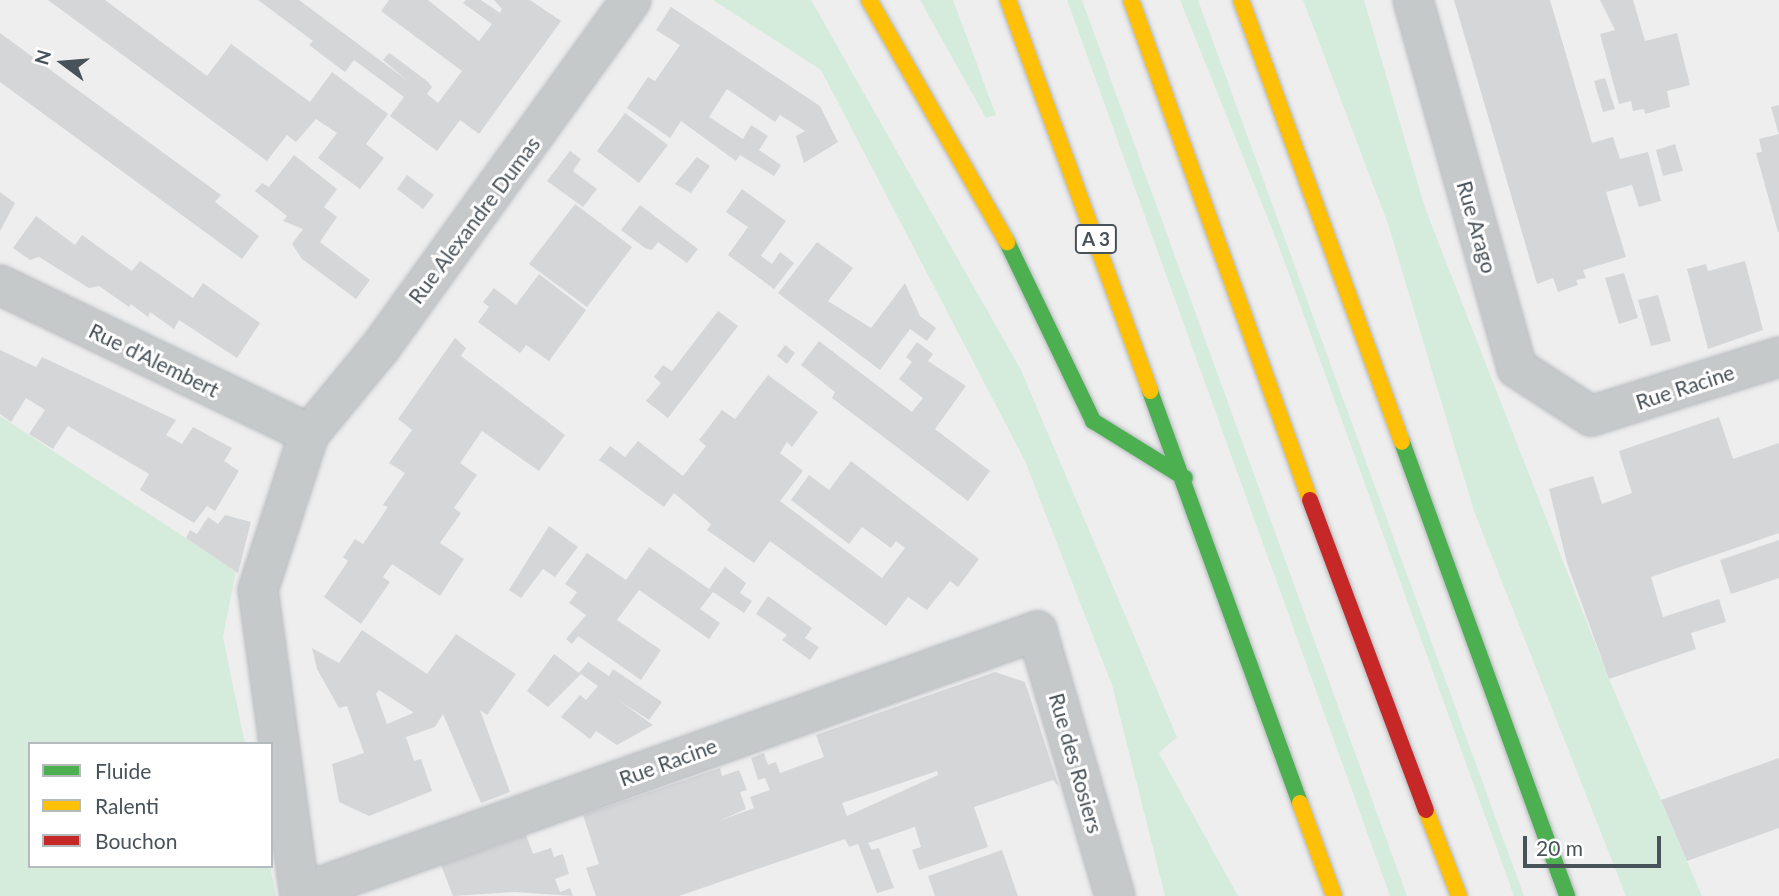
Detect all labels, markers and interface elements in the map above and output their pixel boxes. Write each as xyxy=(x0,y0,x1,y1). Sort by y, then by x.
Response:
north arrow xyxy=(28,28,98,98)
text: N xyxy=(29,47,55,67)
street label: Rue Alexandre Dumas xyxy=(403,131,545,309)
street label: Rue Arago xyxy=(1452,178,1502,276)
road number: A 3 xyxy=(1073,224,1119,255)
street label: Rue d'Alembert xyxy=(85,318,223,402)
street label: Rue Racine xyxy=(1633,359,1737,415)
street label: Rue des Rosiers xyxy=(1044,690,1108,836)
street label: Rue Racine xyxy=(616,733,720,791)
legend xyxy=(28,742,273,868)
text: Fluide xyxy=(95,758,151,783)
text: Ralenti xyxy=(95,793,159,818)
scale bar xyxy=(1527,822,1665,866)
text: Bouchon xyxy=(95,828,177,853)
text: 20 m xyxy=(1536,835,1583,860)

